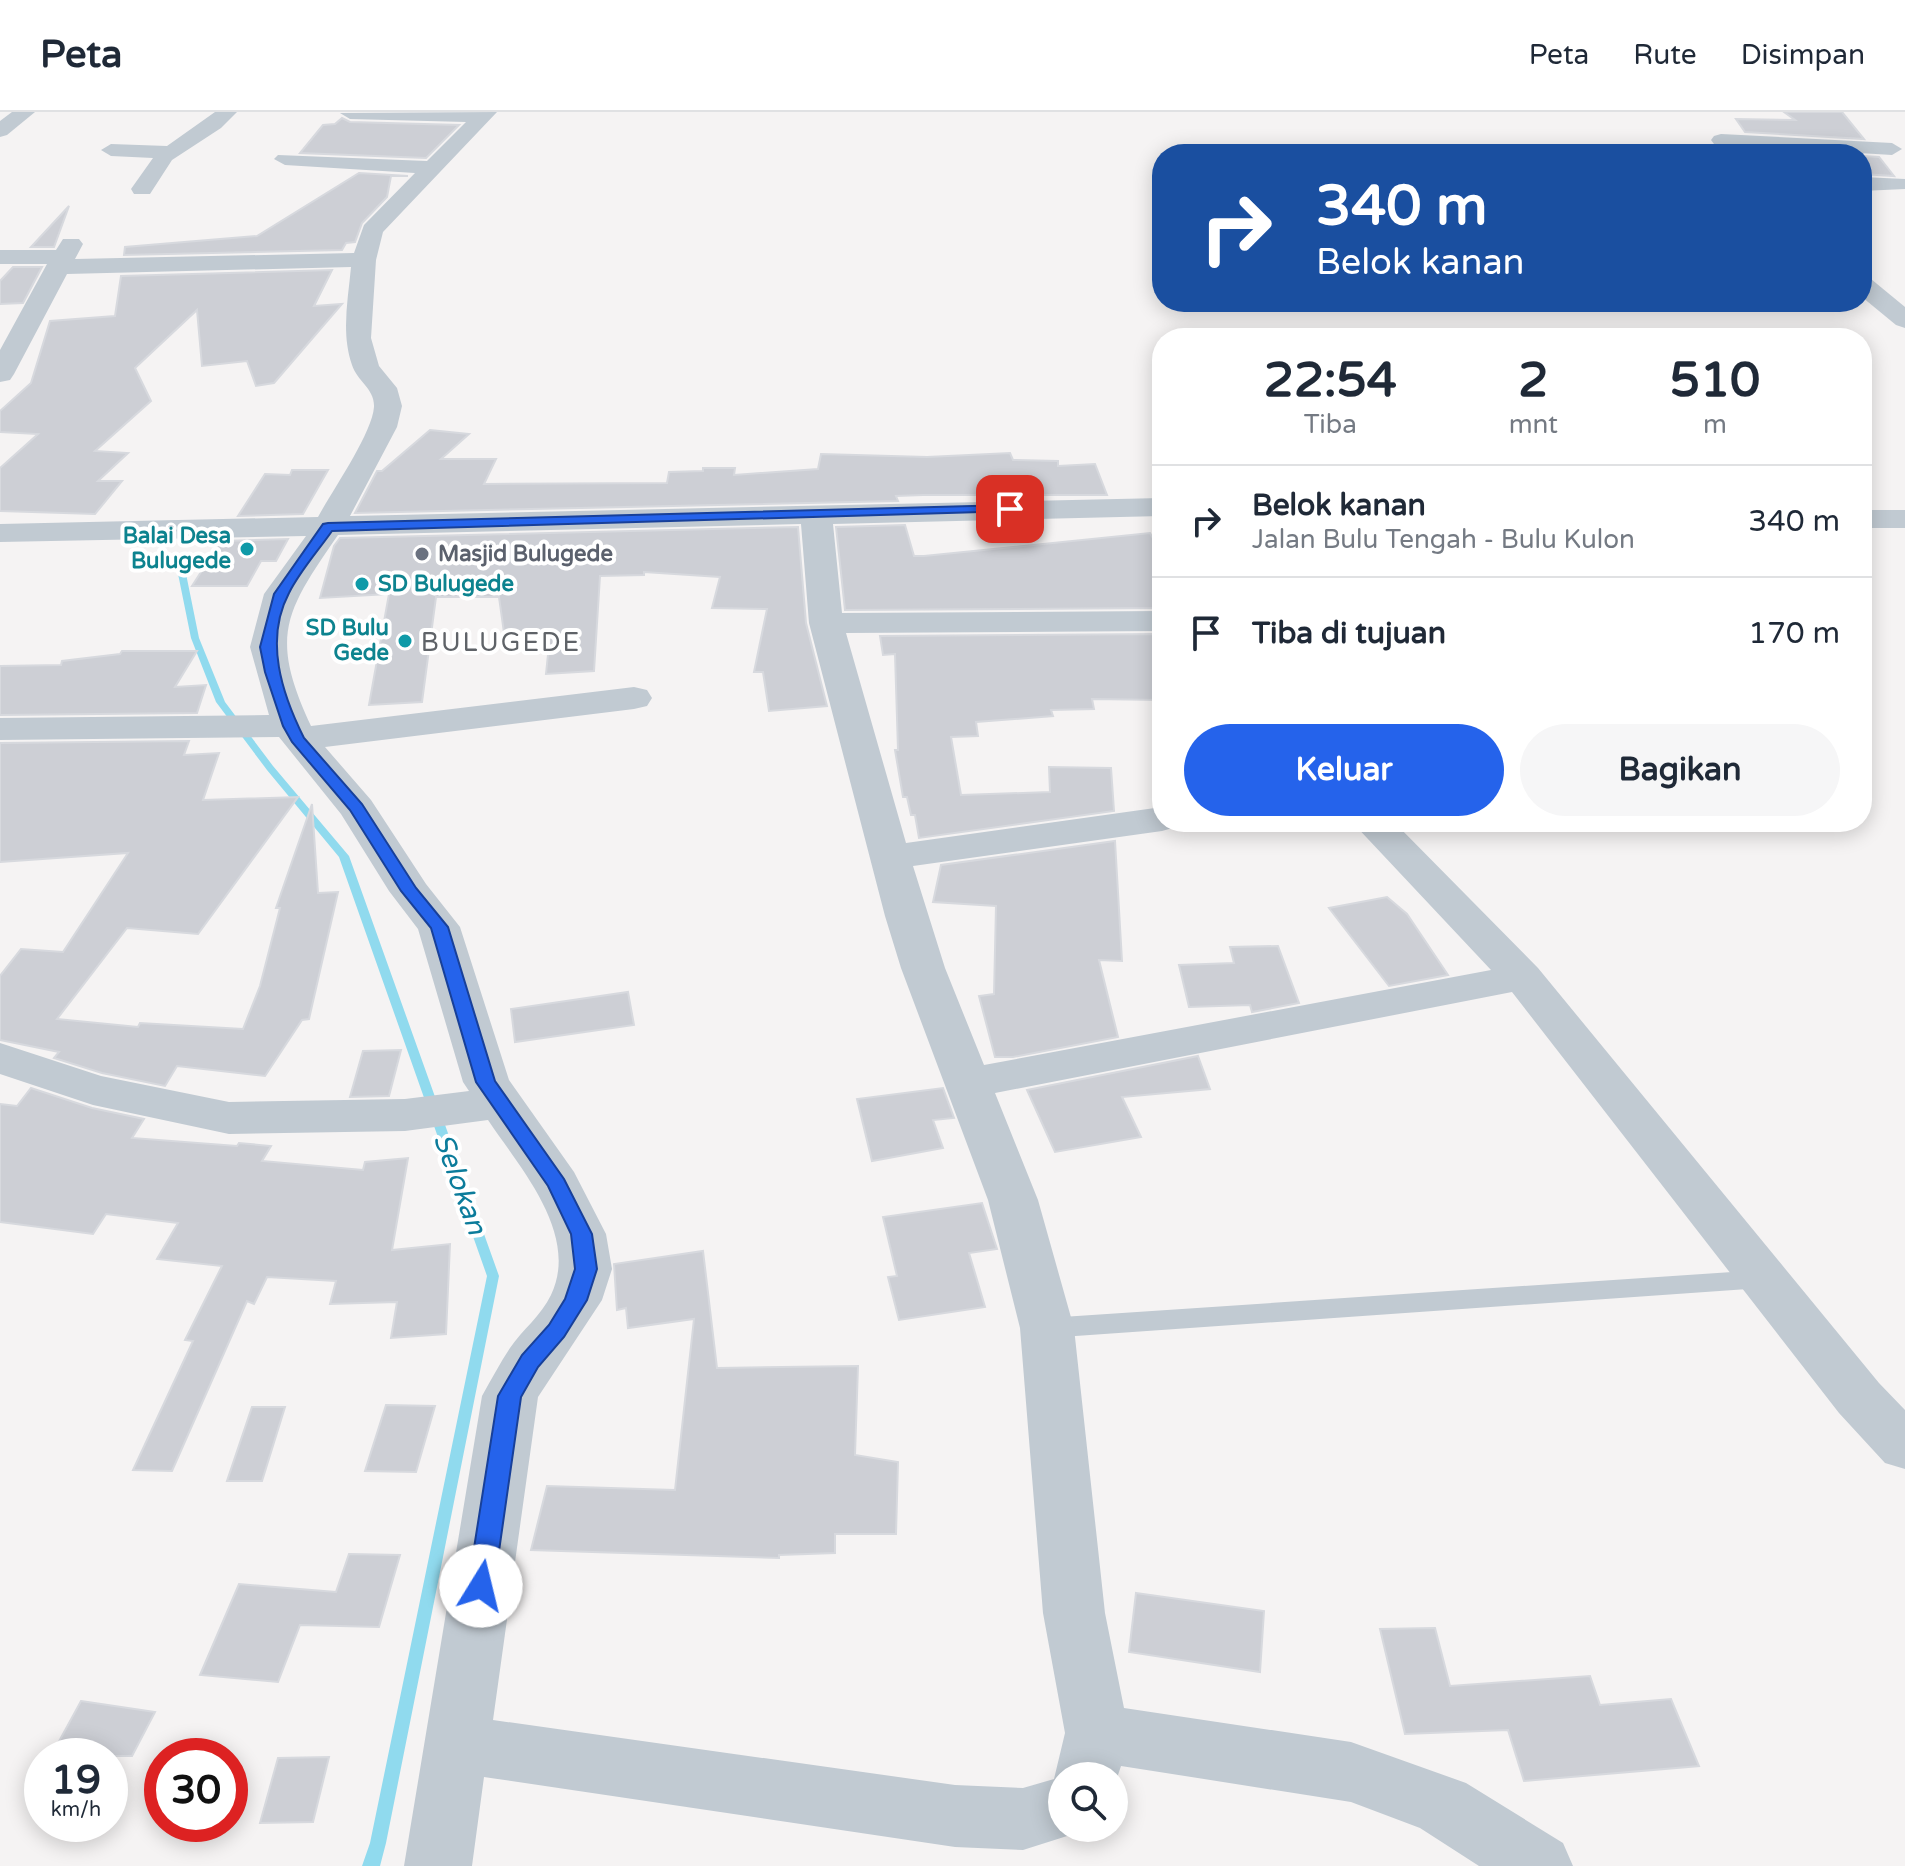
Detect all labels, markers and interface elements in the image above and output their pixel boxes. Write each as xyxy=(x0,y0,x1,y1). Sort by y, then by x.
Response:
text: Peta xyxy=(40,32,122,78)
text: Peta xyxy=(1529,38,1589,72)
text: Rute xyxy=(1633,38,1697,72)
text: Disimpan xyxy=(1741,38,1865,72)
text: 340 m xyxy=(1316,173,1487,240)
icon: right xyxy=(1184,176,1288,280)
text: Belok kanan xyxy=(1316,241,1525,284)
text: 22:54 xyxy=(1264,352,1397,410)
text: 2 xyxy=(1518,352,1548,410)
text: 510 xyxy=(1670,352,1760,410)
text: Tiba xyxy=(1304,409,1357,440)
text: mnt xyxy=(1509,409,1558,440)
text: m xyxy=(1703,409,1727,440)
pin xyxy=(976,475,1044,543)
icon: arrive xyxy=(988,487,1032,531)
text: Belok kanan xyxy=(1252,487,1426,524)
icon: right xyxy=(1184,499,1228,543)
text: 340 m xyxy=(1748,503,1840,540)
place label: Balai Desa Bulugede xyxy=(123,523,231,574)
text: Jalan Bulu Tengah - Bulu Kulon xyxy=(1252,524,1635,555)
marker: Balai Desa Bulugede xyxy=(238,540,256,558)
place label: Masjid Bulugede xyxy=(438,541,613,567)
marker: Masjid Bulugede xyxy=(413,545,431,563)
place label: SD Bulugede xyxy=(378,571,514,597)
marker: SD Bulugede xyxy=(353,575,371,593)
icon: arrive xyxy=(1184,611,1228,655)
place label: SD Bulu Gede xyxy=(306,615,389,666)
text: Tiba di tujuan xyxy=(1252,615,1446,652)
text: 170 m xyxy=(1748,615,1840,652)
district label: BULUGEDE xyxy=(421,627,581,658)
marker: SD Bulu Gede xyxy=(396,632,414,650)
button: Keluar xyxy=(1184,724,1504,816)
button: Bagikan xyxy=(1520,724,1840,816)
water label: Selokan xyxy=(426,1129,494,1240)
position arrow xyxy=(439,1544,523,1628)
speed limit sign: 30 xyxy=(144,1738,248,1842)
text: 19 xyxy=(51,1756,101,1804)
map controls xyxy=(1048,1762,1128,1842)
button: search xyxy=(1048,1762,1128,1842)
text: km/h xyxy=(51,1798,101,1822)

